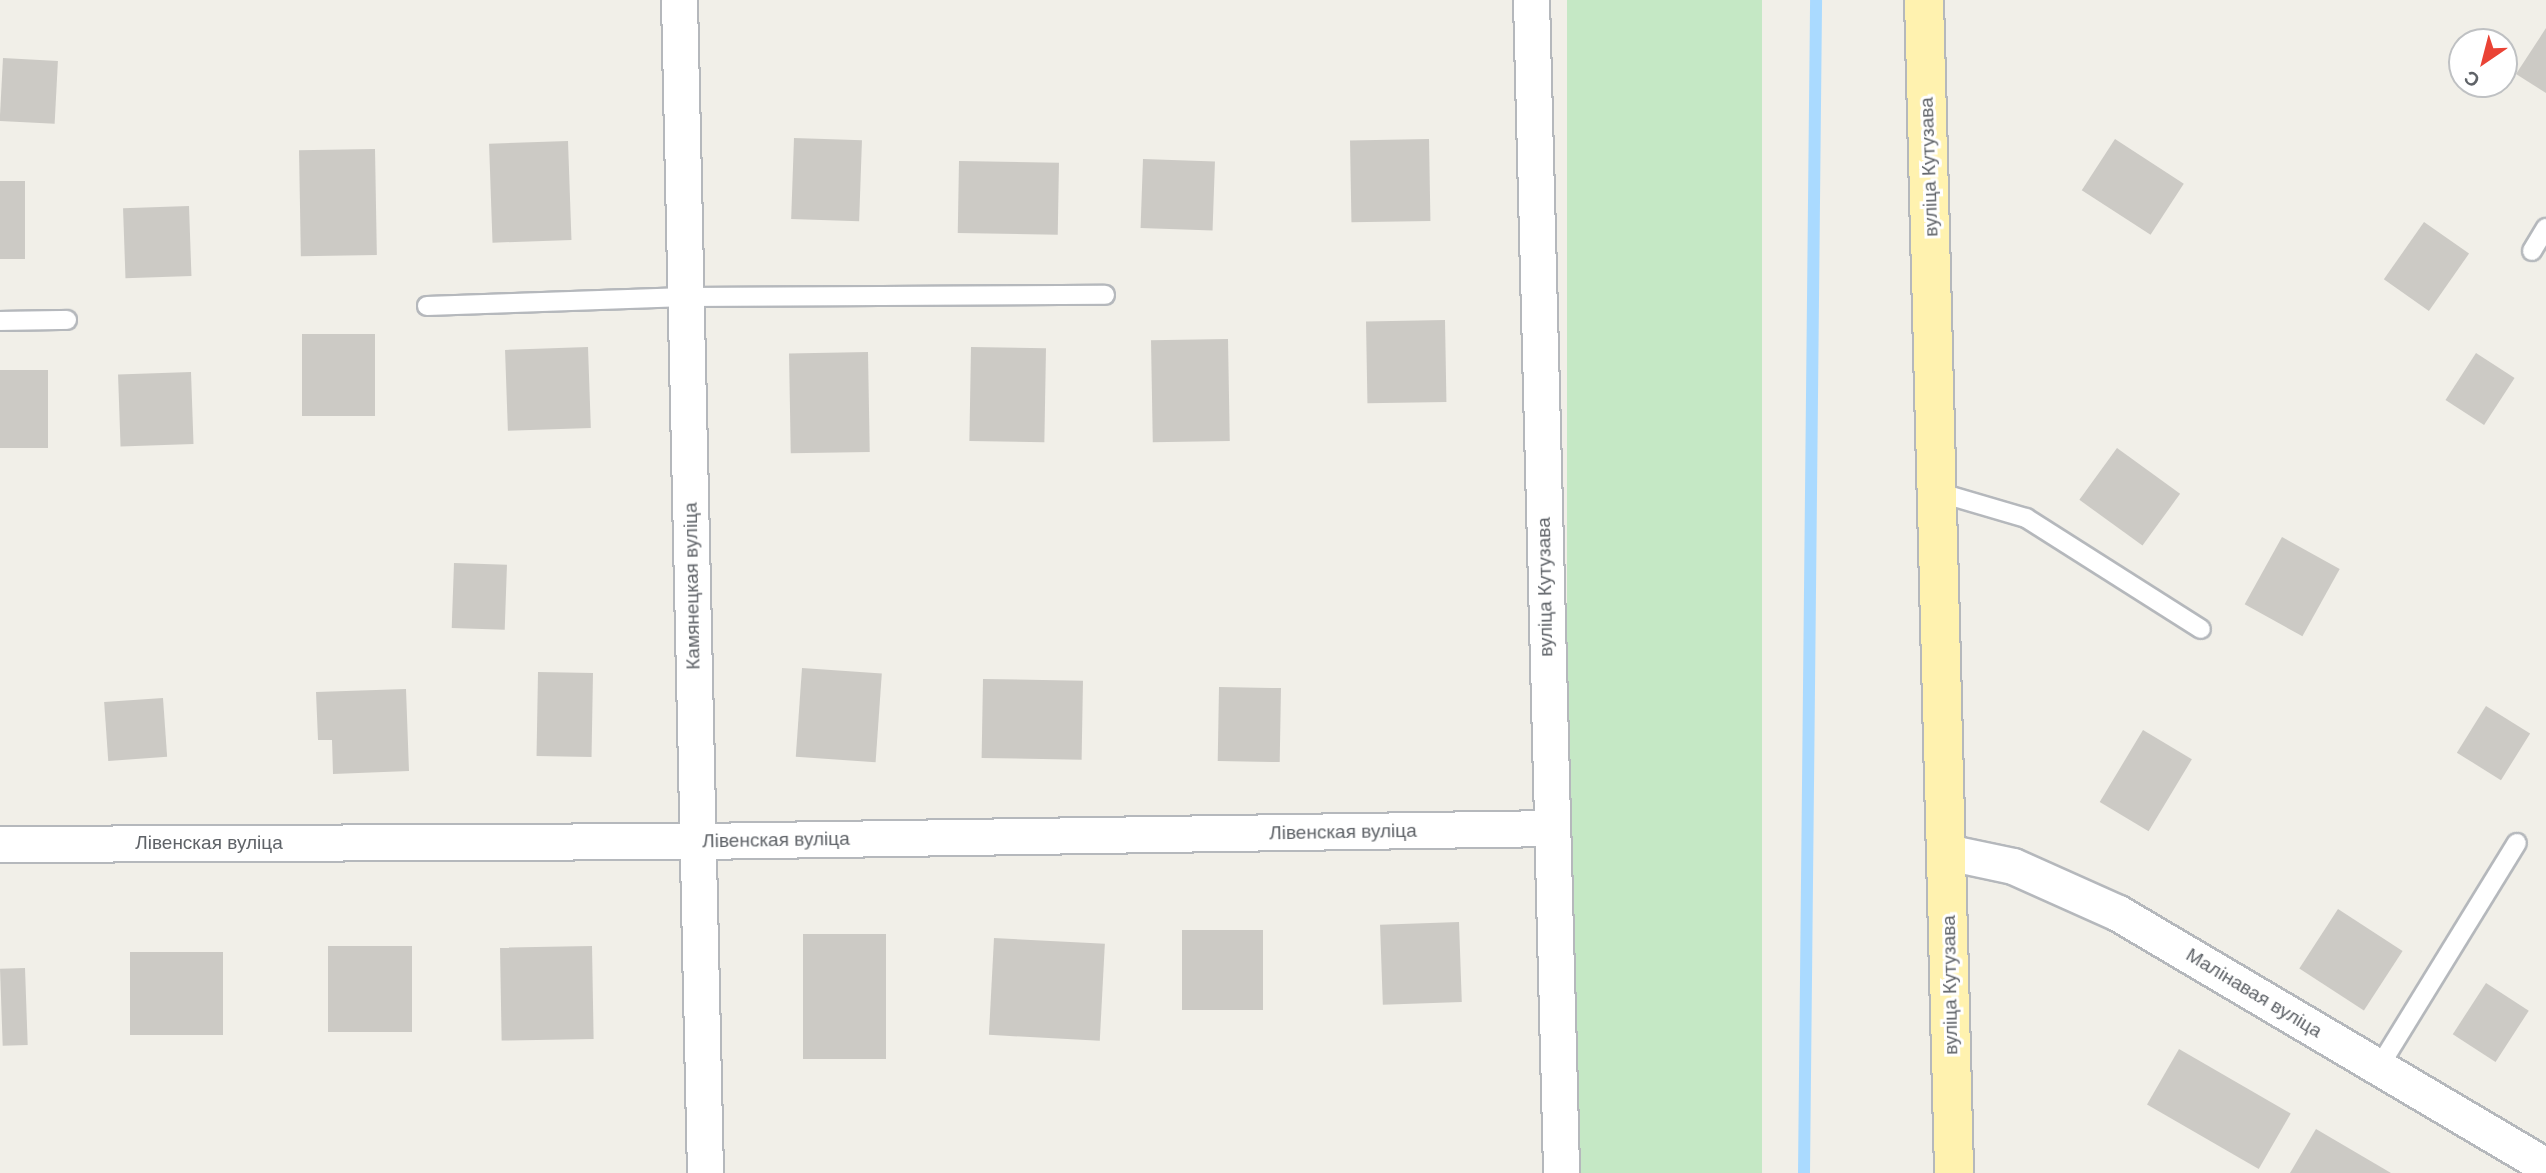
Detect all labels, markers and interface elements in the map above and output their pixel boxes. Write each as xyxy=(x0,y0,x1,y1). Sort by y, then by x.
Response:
north arrow xyxy=(2448,28,2518,98)
text: С xyxy=(2460,66,2483,92)
street label: вуліца Кутузава xyxy=(1915,97,1943,237)
street label: Камянецкая вуліца xyxy=(679,502,705,670)
street label: вуліца Кутузава xyxy=(1532,517,1558,657)
street label: Лівенская вуліца xyxy=(1269,819,1417,845)
street label: Лівенская вуліца xyxy=(702,827,850,853)
street label: Лівенская вуліца xyxy=(135,832,283,854)
street label: вуліца Кутузава xyxy=(1937,915,1963,1055)
street label: Малінавая вуліца xyxy=(2182,943,2326,1043)

